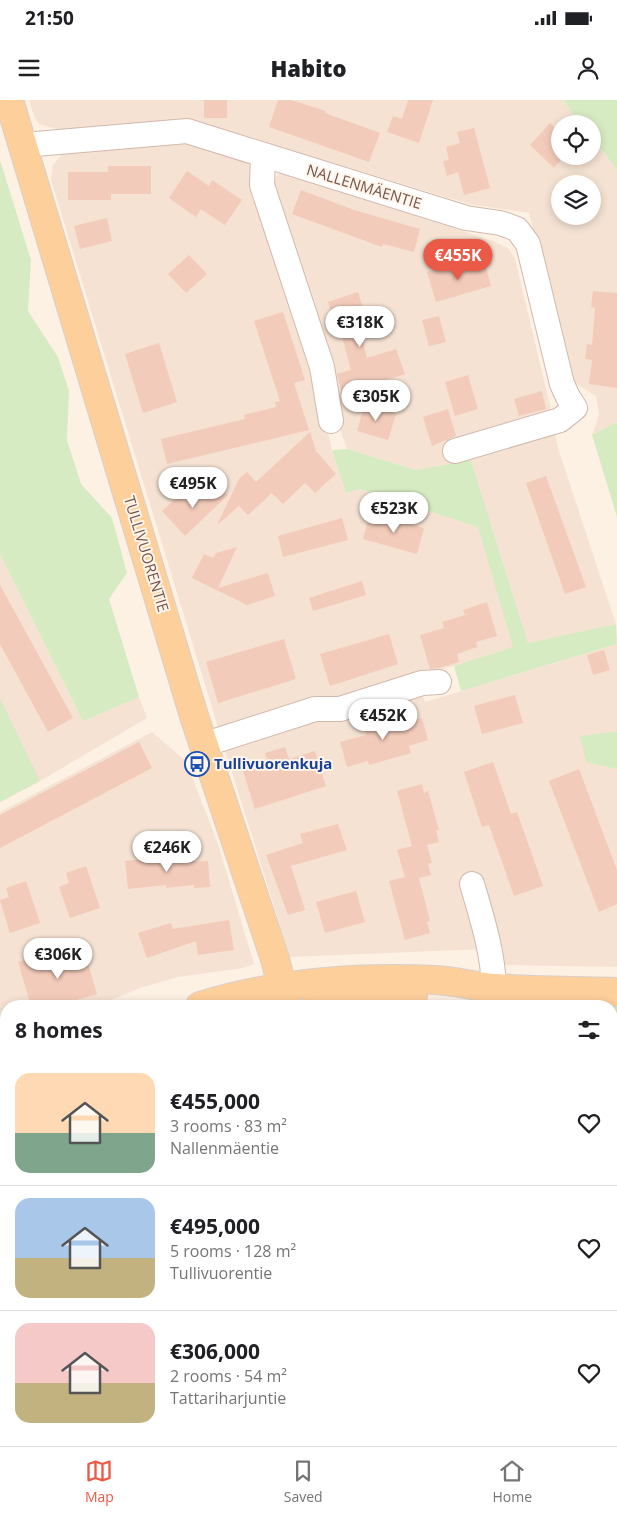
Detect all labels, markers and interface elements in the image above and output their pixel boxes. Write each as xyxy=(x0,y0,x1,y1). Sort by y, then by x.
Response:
text: 21:50 xyxy=(25,5,74,31)
text: Habito xyxy=(270,53,347,83)
icon: menu xyxy=(15,54,43,82)
icon: person xyxy=(574,54,602,82)
map controls xyxy=(551,115,601,225)
button: locate xyxy=(551,115,601,165)
street label: NALLENMÄENTIE xyxy=(304,159,424,213)
button: layers xyxy=(551,175,601,225)
pin: €455K xyxy=(423,238,493,281)
text: €455K xyxy=(434,244,482,266)
pin: €318K xyxy=(325,306,395,348)
text: €318K xyxy=(336,311,384,333)
pin: €305K xyxy=(341,380,411,422)
text: €305K xyxy=(352,385,400,407)
pin: €495K xyxy=(158,466,228,509)
text: €495K xyxy=(169,472,217,494)
pin: €523K xyxy=(359,492,429,534)
street label: TULLIVUORENTIE xyxy=(120,493,174,614)
text: €523K xyxy=(370,497,418,519)
pin: €452K xyxy=(348,698,418,741)
text: €452K xyxy=(359,704,407,726)
bus stop icon: Tullivuorenkuja xyxy=(184,751,210,777)
place label: Tullivuorenkuja xyxy=(214,753,332,773)
pin: €246K xyxy=(132,830,202,873)
text: €246K xyxy=(143,836,191,858)
pin: €306K xyxy=(23,938,93,980)
text: €306K xyxy=(34,943,82,965)
text: 8 homes xyxy=(15,1016,103,1044)
icon: filters xyxy=(575,1016,603,1044)
text: €455,000 xyxy=(170,1087,260,1115)
icon: home xyxy=(55,1093,115,1153)
icon: heart xyxy=(575,1109,603,1137)
text: 3 rooms · 83 m² xyxy=(170,1115,287,1137)
text: Nallenmäentie xyxy=(170,1137,279,1159)
text: €495,000 xyxy=(170,1212,260,1240)
icon: home xyxy=(55,1218,115,1278)
icon: heart xyxy=(575,1234,603,1262)
text: 5 rooms · 128 m² xyxy=(170,1240,296,1262)
text: Tullivuorentie xyxy=(170,1262,272,1284)
text: €306,000 xyxy=(170,1337,260,1365)
icon: home xyxy=(55,1343,115,1403)
icon: heart xyxy=(575,1359,603,1387)
text: 2 rooms · 54 m² xyxy=(170,1365,287,1387)
text: Tattariharjuntie xyxy=(170,1387,286,1409)
tab: Map xyxy=(85,1457,114,1506)
tab: Saved xyxy=(284,1457,323,1506)
tab: Home xyxy=(492,1457,532,1506)

